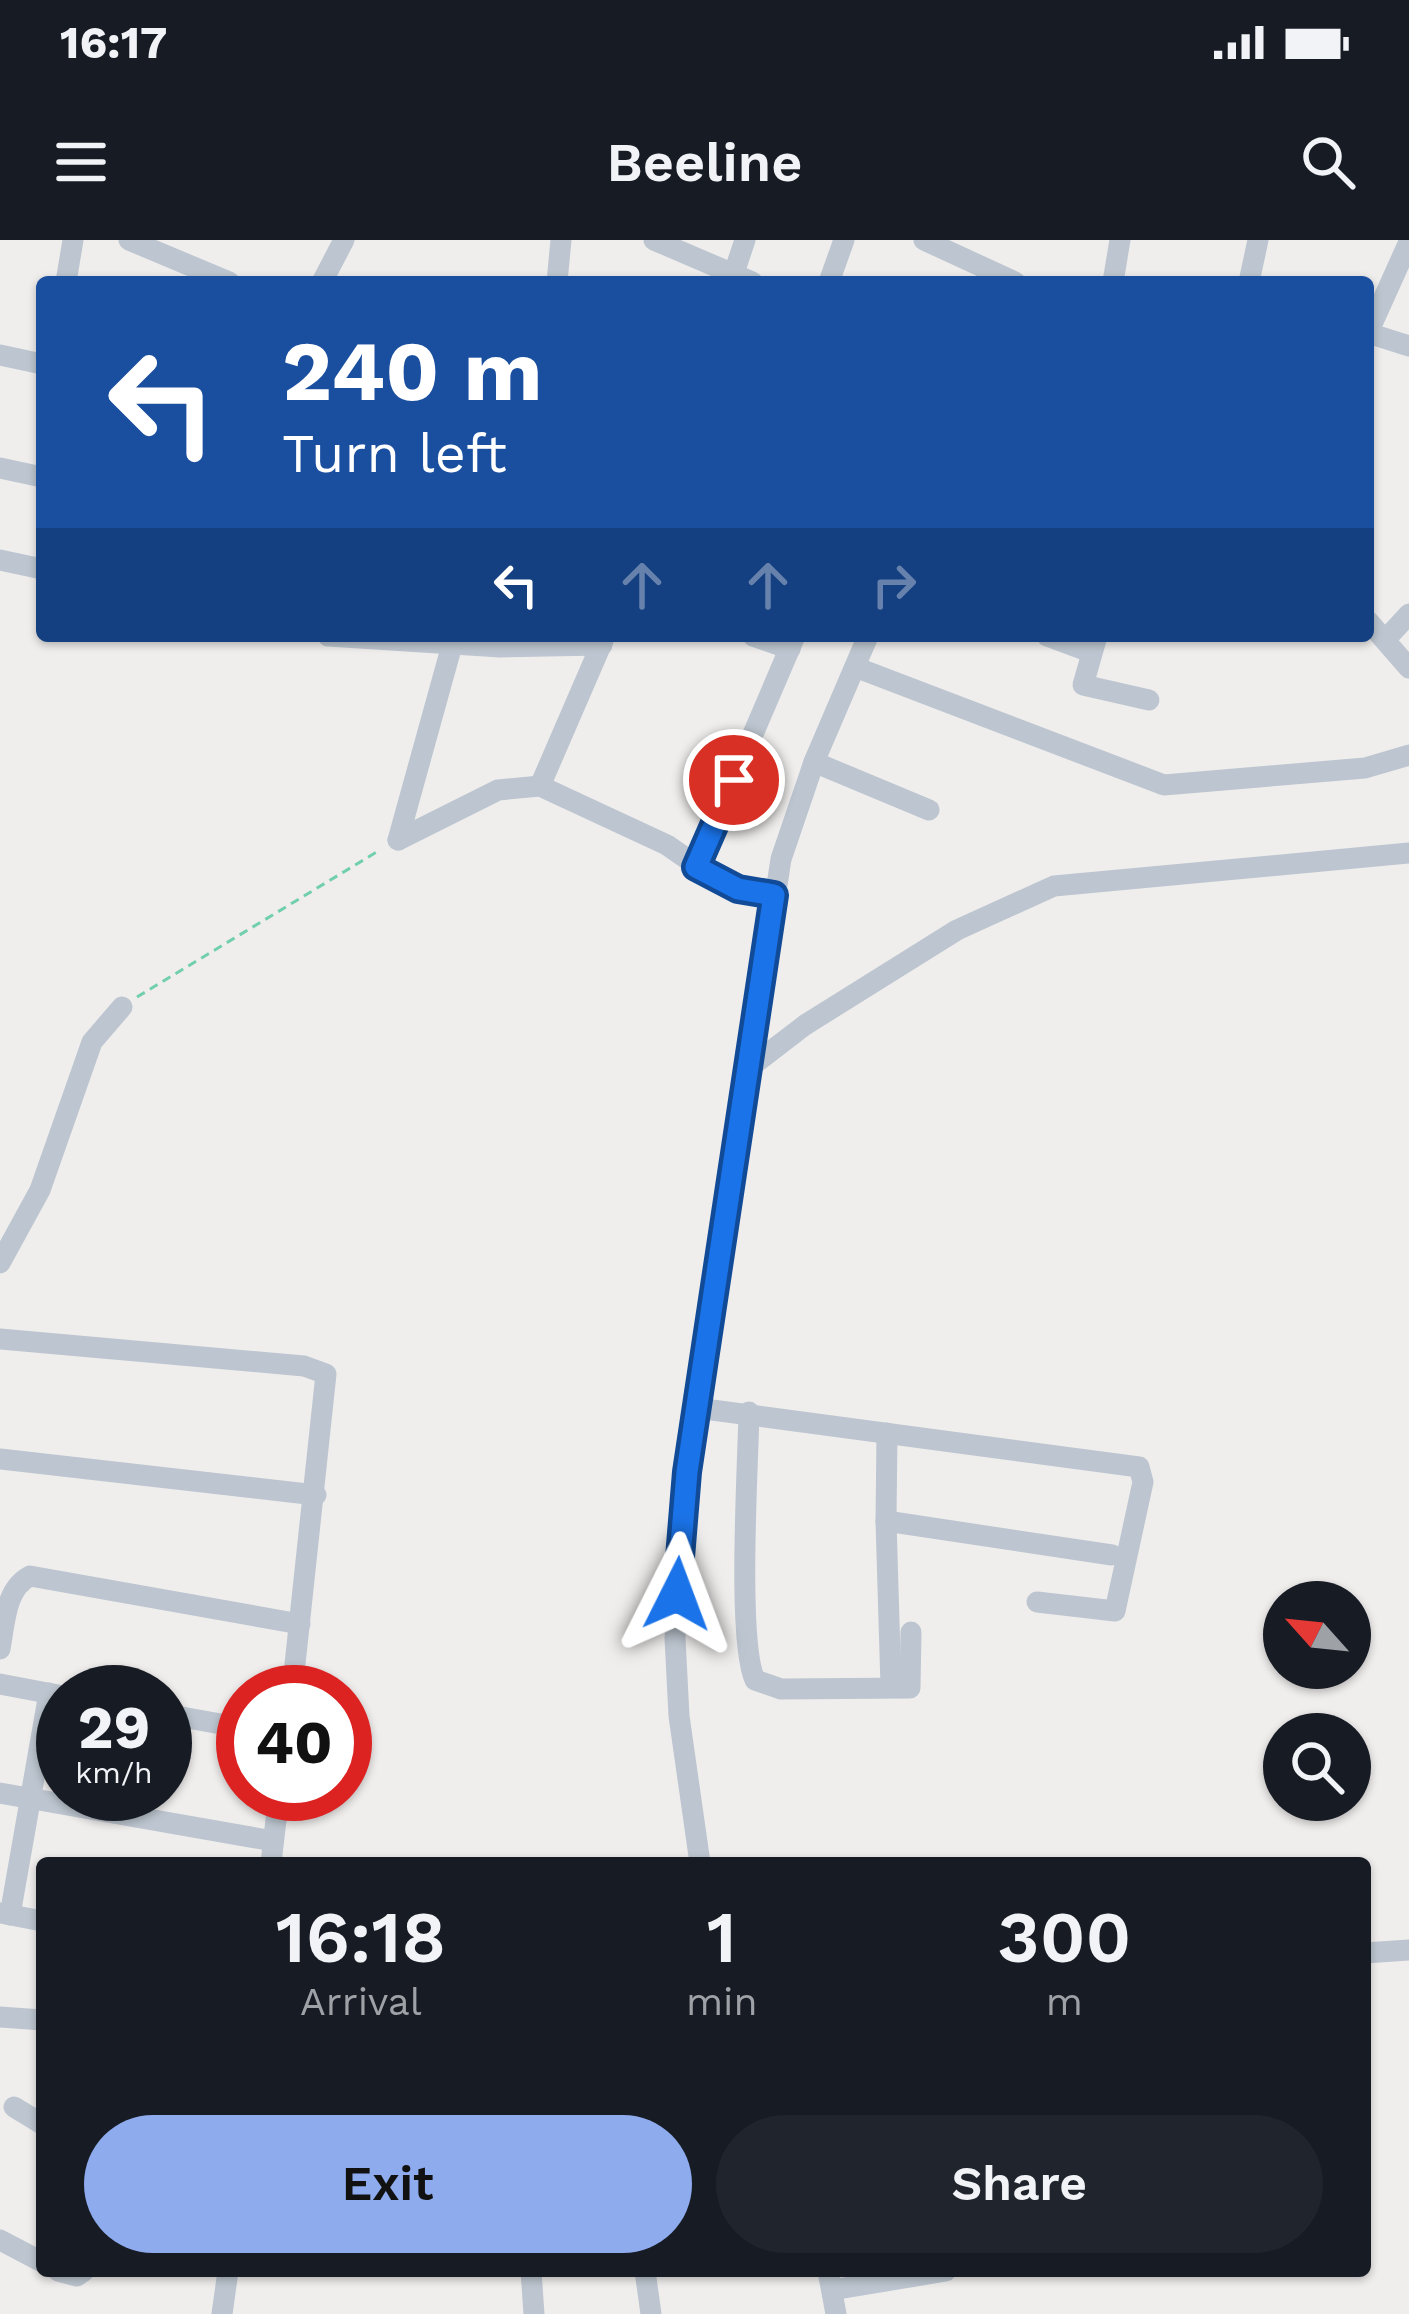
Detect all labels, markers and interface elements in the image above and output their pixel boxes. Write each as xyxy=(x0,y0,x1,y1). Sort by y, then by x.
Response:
text: 16:17 xyxy=(60,16,167,69)
icon: menu xyxy=(48,129,114,195)
icon: search xyxy=(1295,129,1361,195)
text: Beeline xyxy=(607,131,802,194)
text: 240 m xyxy=(282,322,543,420)
icon: left xyxy=(84,324,240,480)
text: Turn left xyxy=(282,422,507,485)
icon: left xyxy=(483,552,549,618)
icon: ahead xyxy=(609,552,675,618)
icon: ahead xyxy=(735,552,801,618)
icon: right xyxy=(861,552,927,618)
pin xyxy=(683,729,785,831)
icon: arrive xyxy=(701,747,767,813)
position arrow xyxy=(614,1531,740,1657)
north arrow xyxy=(1263,1581,1371,1689)
map controls xyxy=(1263,1581,1371,1821)
speed limit sign: 40 xyxy=(216,1665,372,1821)
text: 29 xyxy=(78,1692,150,1763)
button: search xyxy=(1263,1713,1371,1821)
text: km/h xyxy=(75,1755,153,1790)
text: 16:18 xyxy=(276,1895,446,1979)
text: 1 xyxy=(707,1895,737,1979)
text: 300 xyxy=(997,1895,1131,1979)
text: Arrival xyxy=(300,1979,422,2024)
text: min xyxy=(686,1979,758,2024)
text: m xyxy=(1046,1979,1083,2024)
button: Exit xyxy=(84,2115,692,2253)
button: Share xyxy=(716,2115,1323,2253)

